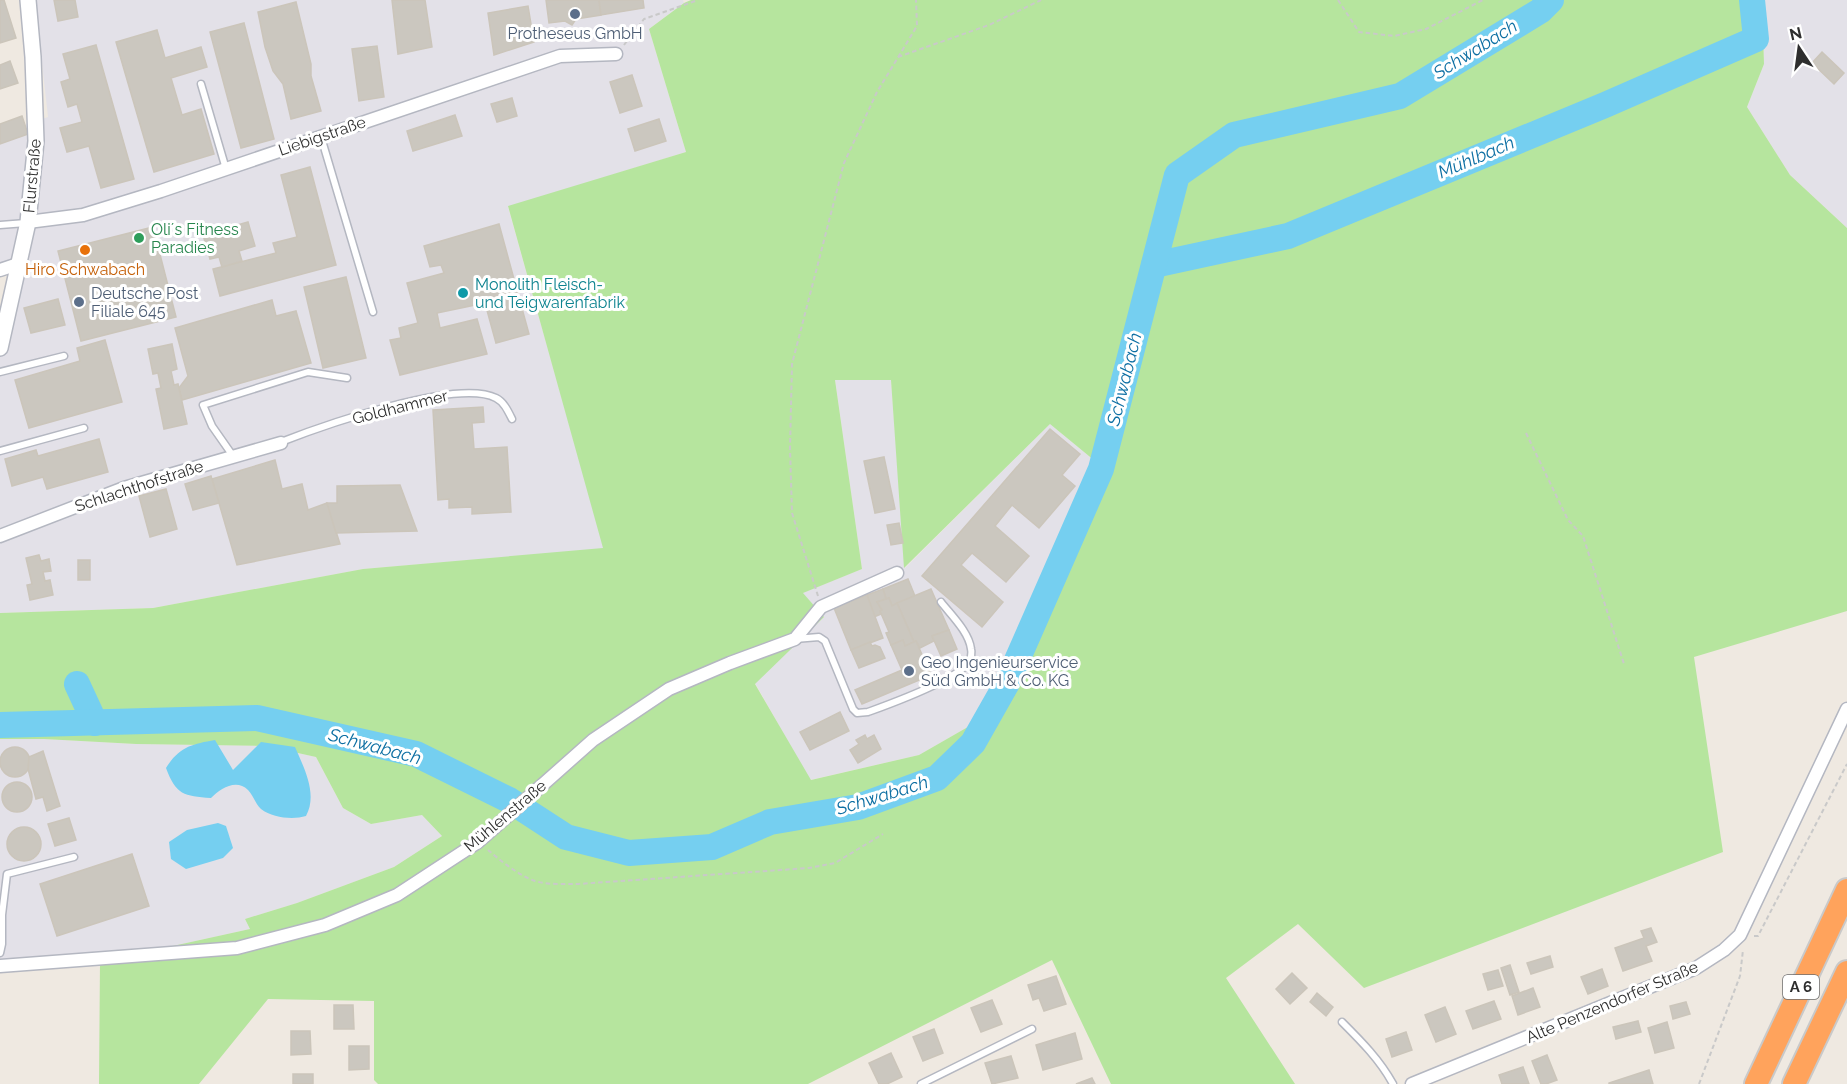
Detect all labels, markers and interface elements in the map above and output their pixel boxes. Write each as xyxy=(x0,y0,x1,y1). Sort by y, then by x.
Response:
marker: Protheseus GmbH xyxy=(568,7,582,21)
water label: Schwabach xyxy=(1428,15,1521,84)
north arrow xyxy=(1769,18,1829,78)
text: N xyxy=(1788,23,1804,45)
place label: Protheseus GmbH xyxy=(508,24,642,43)
street label: Liebigstraße xyxy=(276,112,368,160)
water label: Mühlbach xyxy=(1435,131,1517,183)
street label: Flurstraße xyxy=(19,138,45,214)
place label: Oli´s Fitness Paradies xyxy=(151,220,239,257)
marker: Oli´s Fitness Paradies xyxy=(132,231,146,245)
marker: Hiro Schwabach xyxy=(78,243,92,257)
place label: Hiro Schwabach xyxy=(25,260,145,279)
place label: Monolith Fleisch- und Teigwarenfabrik xyxy=(475,275,626,312)
place label: Deutsche Post Filiale 645 xyxy=(91,284,199,321)
marker: Monolith Fleisch- und Teigwarenfabrik xyxy=(456,286,470,300)
marker: Deutsche Post Filiale 645 xyxy=(72,295,86,309)
water label: Schwabach xyxy=(1102,330,1146,429)
street label: Goldhammer xyxy=(350,386,450,428)
street label: Schlachthofstraße xyxy=(72,456,206,516)
place label: Geo Ingenieurservice Süd GmbH & Co. KG xyxy=(921,653,1078,690)
marker: Geo Ingenieurservice Süd GmbH & Co. KG xyxy=(902,664,916,678)
water label: Schwabach xyxy=(325,723,424,768)
water label: Schwabach xyxy=(833,771,931,819)
street label: Mühlenstraße xyxy=(460,776,550,856)
street label: Alte Penzendorfer Straße xyxy=(1523,957,1701,1047)
road number: A 6 xyxy=(1783,975,1819,999)

